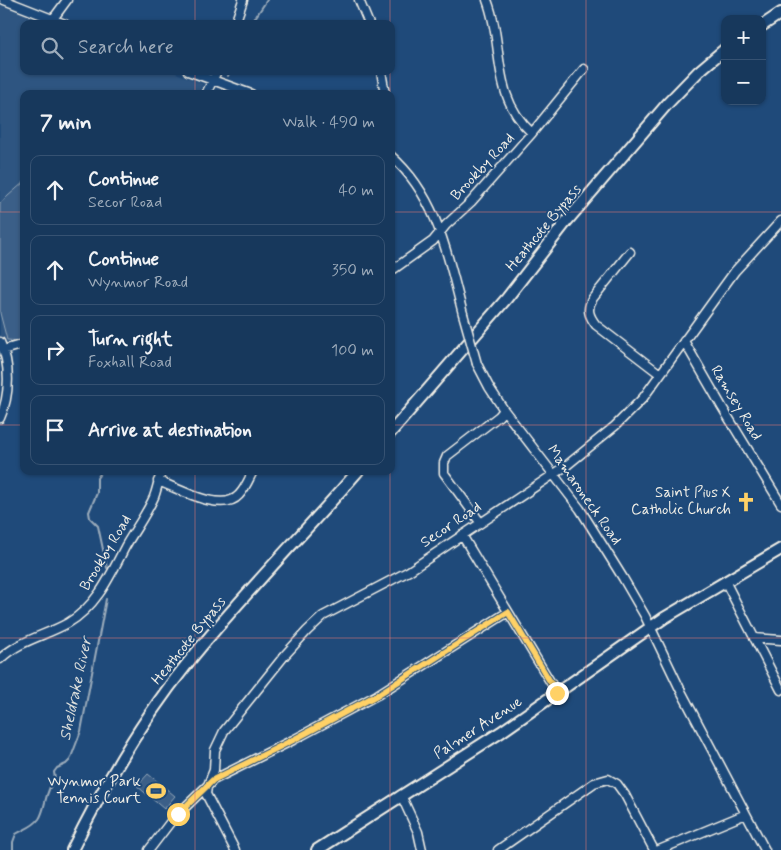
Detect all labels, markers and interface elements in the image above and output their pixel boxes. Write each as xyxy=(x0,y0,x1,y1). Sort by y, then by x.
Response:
map controls xyxy=(721,15,766,105)
button: + xyxy=(721,15,766,60)
search box xyxy=(20,20,395,75)
icon: search xyxy=(38,34,66,62)
text: Search here xyxy=(78,35,174,60)
button: − xyxy=(721,60,766,105)
text: 7 min xyxy=(40,109,92,137)
text: Walk · 490 m xyxy=(283,112,375,133)
street label: Brookby Road xyxy=(447,129,519,205)
text: Continue xyxy=(88,167,159,192)
icon: ahead xyxy=(41,176,69,204)
text: 40 m xyxy=(338,180,374,201)
street label: Heathcote Bypass xyxy=(502,180,587,276)
text: Secor Road xyxy=(88,192,162,213)
text: Continue xyxy=(88,247,159,272)
icon: ahead xyxy=(41,256,69,284)
text: 350 m xyxy=(332,260,374,281)
text: Wynmor Road xyxy=(88,272,188,293)
text: Turn right xyxy=(88,327,172,352)
icon: right xyxy=(41,336,69,364)
text: 100 m xyxy=(331,340,374,361)
text: Foxhall Road xyxy=(88,352,172,373)
street label: Ramsey Road xyxy=(706,362,766,444)
icon: arrive xyxy=(41,416,69,444)
text: Arrive at destination xyxy=(88,418,252,443)
street label: Mamaroneck Road xyxy=(542,441,626,549)
place label: Saint Pius X Catholic Church xyxy=(631,483,731,520)
church icon: Saint Pius X Catholic Church xyxy=(735,491,757,513)
street label: Secor Road xyxy=(417,497,485,553)
street label: Brookby Road xyxy=(75,511,137,595)
street label: Heathcote Bypass xyxy=(147,592,231,689)
water label: Sheldrake River xyxy=(55,633,98,742)
route end xyxy=(546,682,569,705)
street label: Palmer Avenue xyxy=(430,692,526,764)
place label: Wynmor Park Tennis Court xyxy=(47,772,142,809)
sports icon: Wynmor Park Tennis Court xyxy=(145,780,167,802)
route start xyxy=(167,803,190,826)

